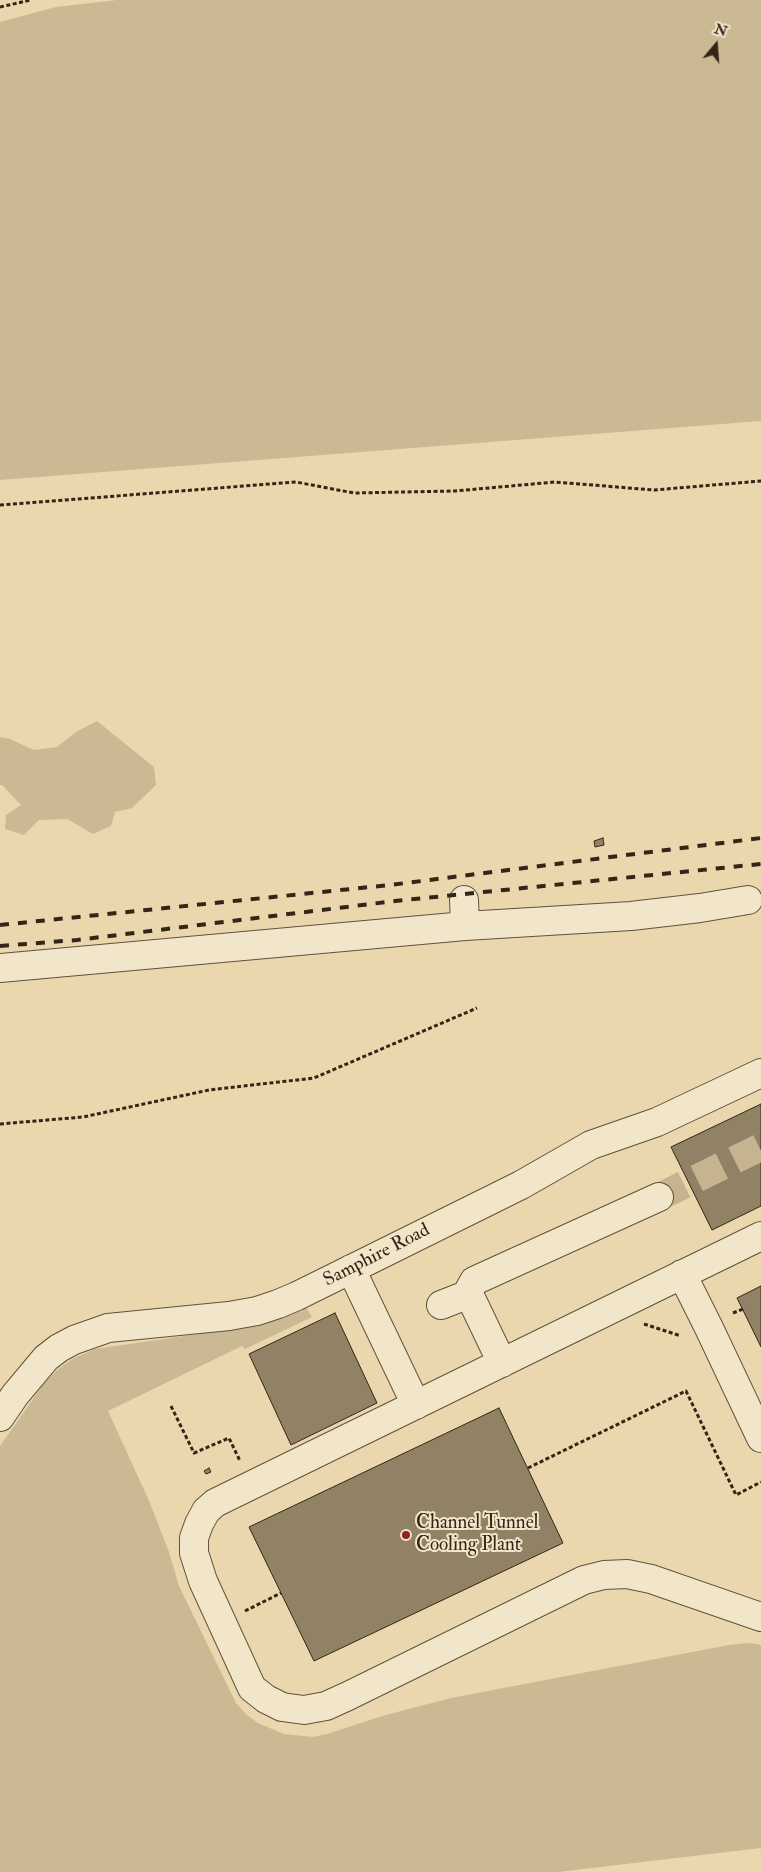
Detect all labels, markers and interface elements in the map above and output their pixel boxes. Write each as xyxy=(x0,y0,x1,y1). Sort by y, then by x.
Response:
north arrow xyxy=(691,20,741,70)
text: N xyxy=(712,20,729,40)
street label: Samphire Road xyxy=(320,1219,434,1293)
place label: Channel Tunnel Cooling Plant xyxy=(416,1513,538,1557)
marker: Channel Tunnel Cooling Plant xyxy=(400,1529,412,1541)

